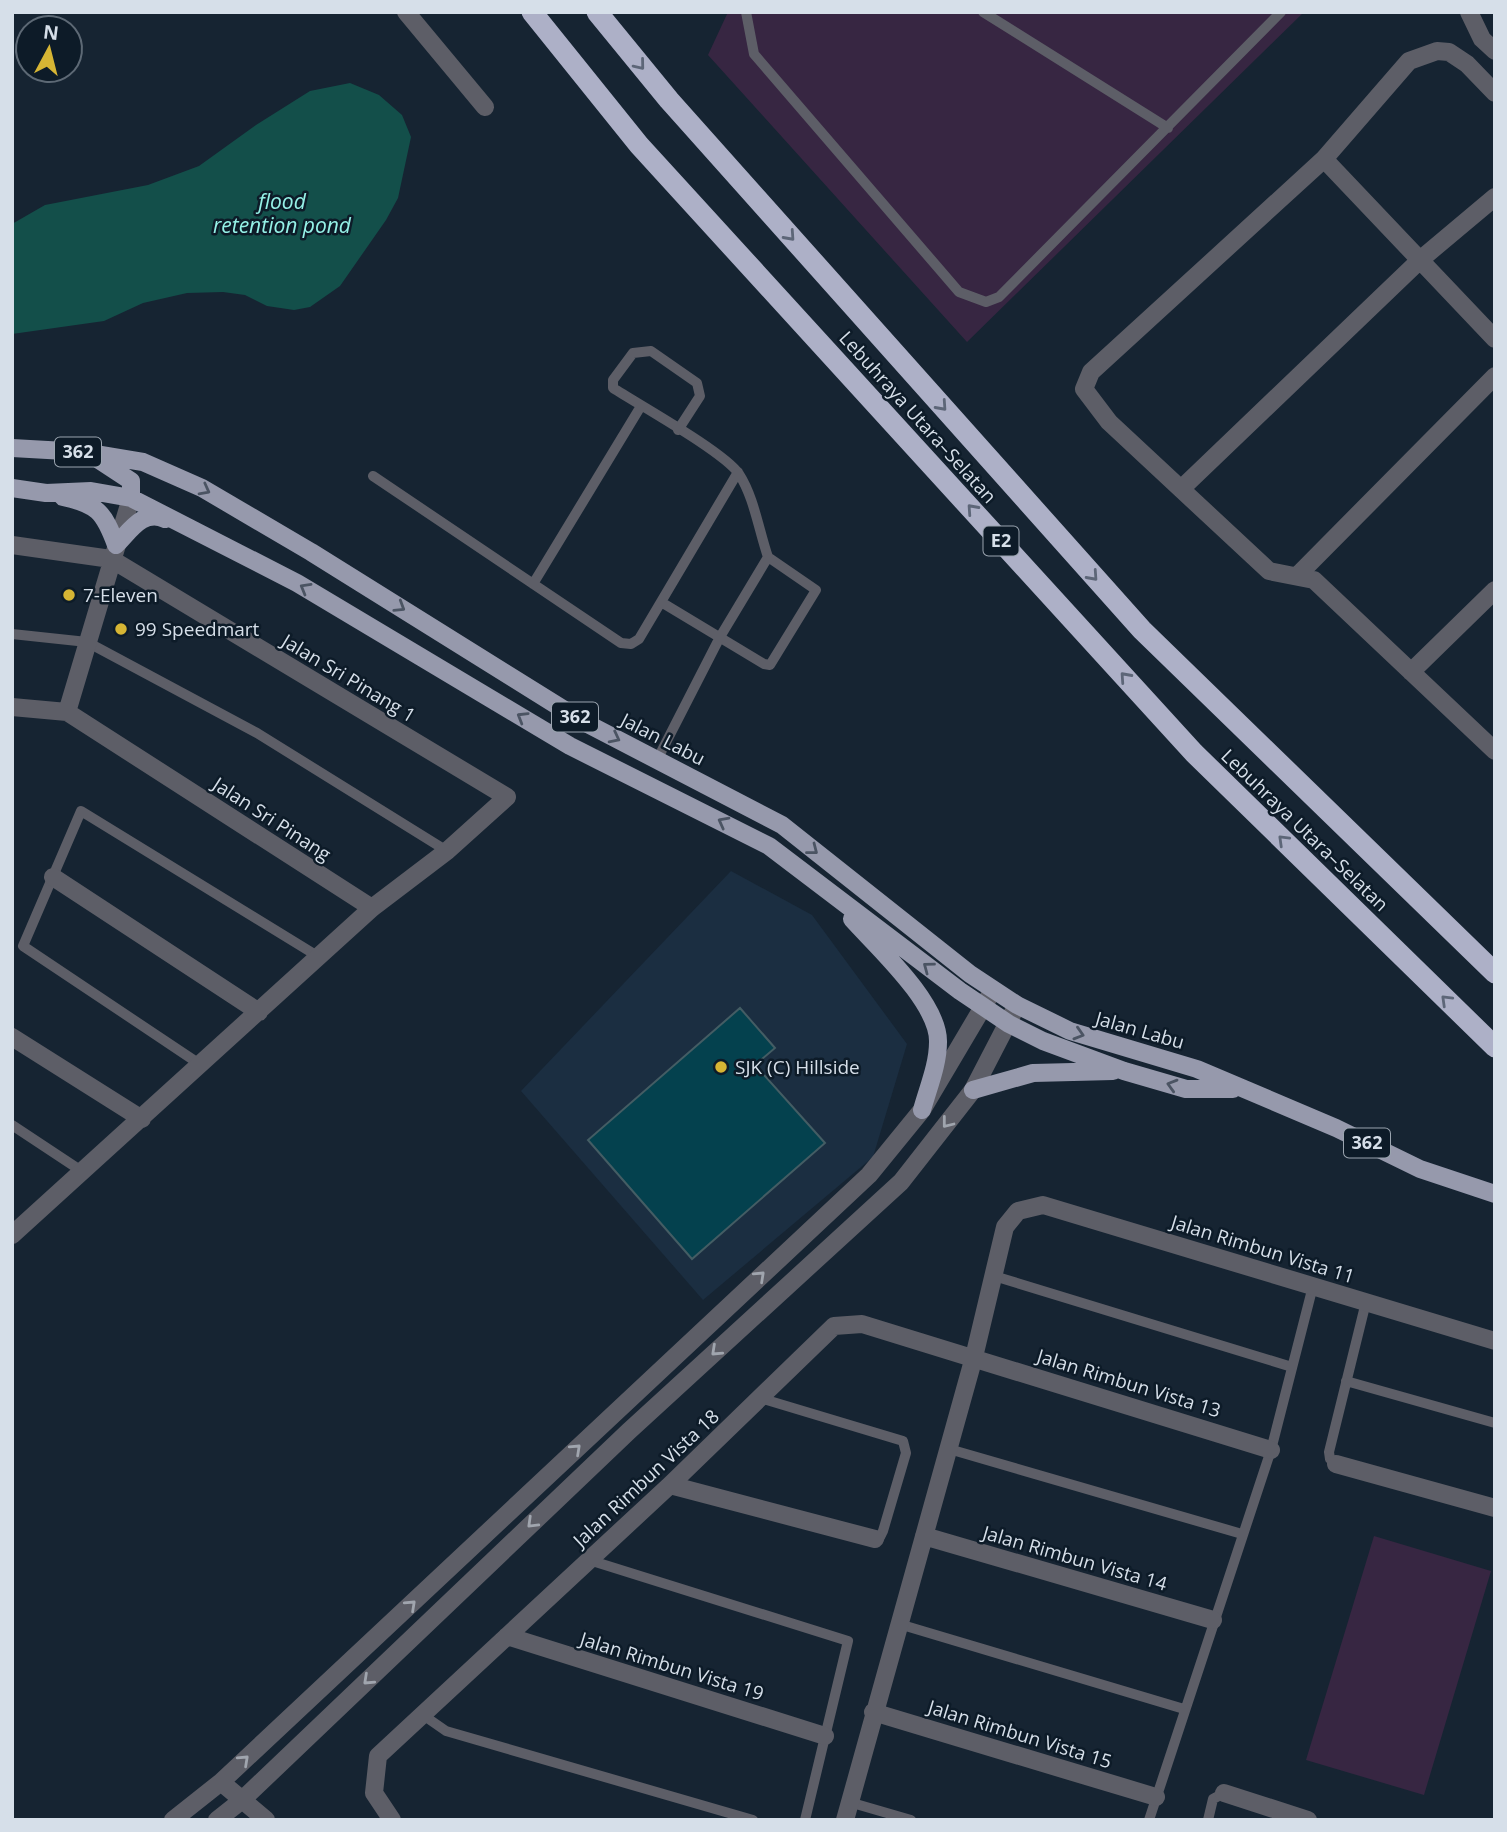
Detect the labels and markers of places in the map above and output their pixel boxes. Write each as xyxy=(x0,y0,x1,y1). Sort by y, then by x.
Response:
place label: 7-Eleven xyxy=(83,582,158,608)
marker: 7-Eleven xyxy=(61,587,77,603)
place label: 99 Speedmart xyxy=(135,616,260,642)
marker: 99 Speedmart xyxy=(113,621,129,637)
place label: SJK (C) Hillside xyxy=(735,1054,860,1080)
marker: SJK (C) Hillside xyxy=(713,1059,729,1075)

